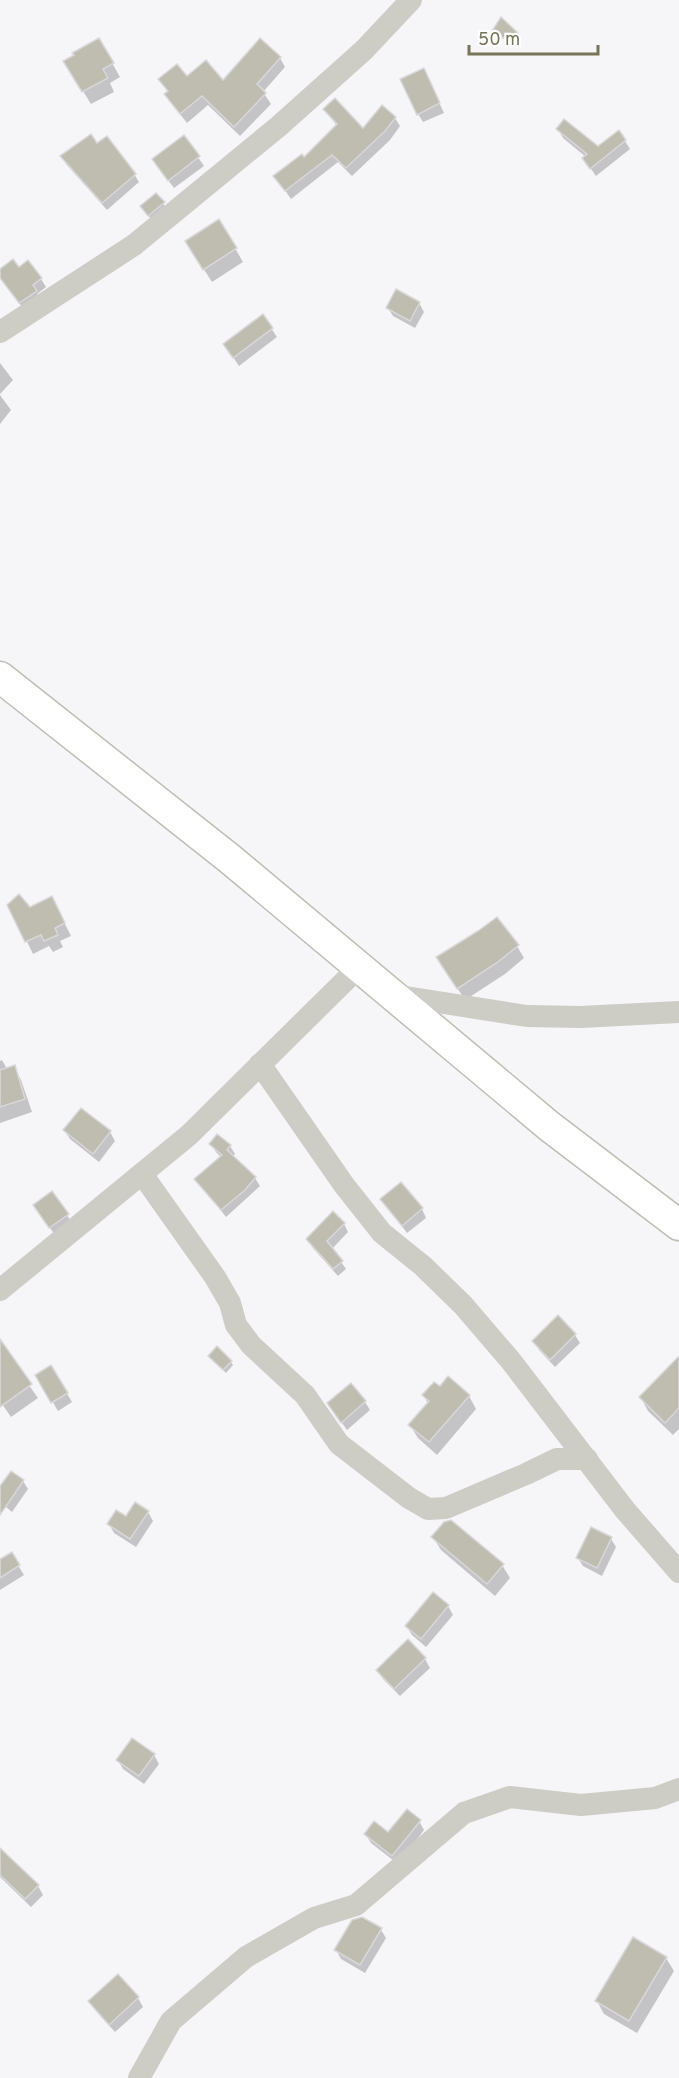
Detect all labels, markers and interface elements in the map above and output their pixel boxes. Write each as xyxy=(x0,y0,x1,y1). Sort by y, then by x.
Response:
scale bar xyxy=(469,18,598,56)
text: 50 m xyxy=(478,29,520,52)

